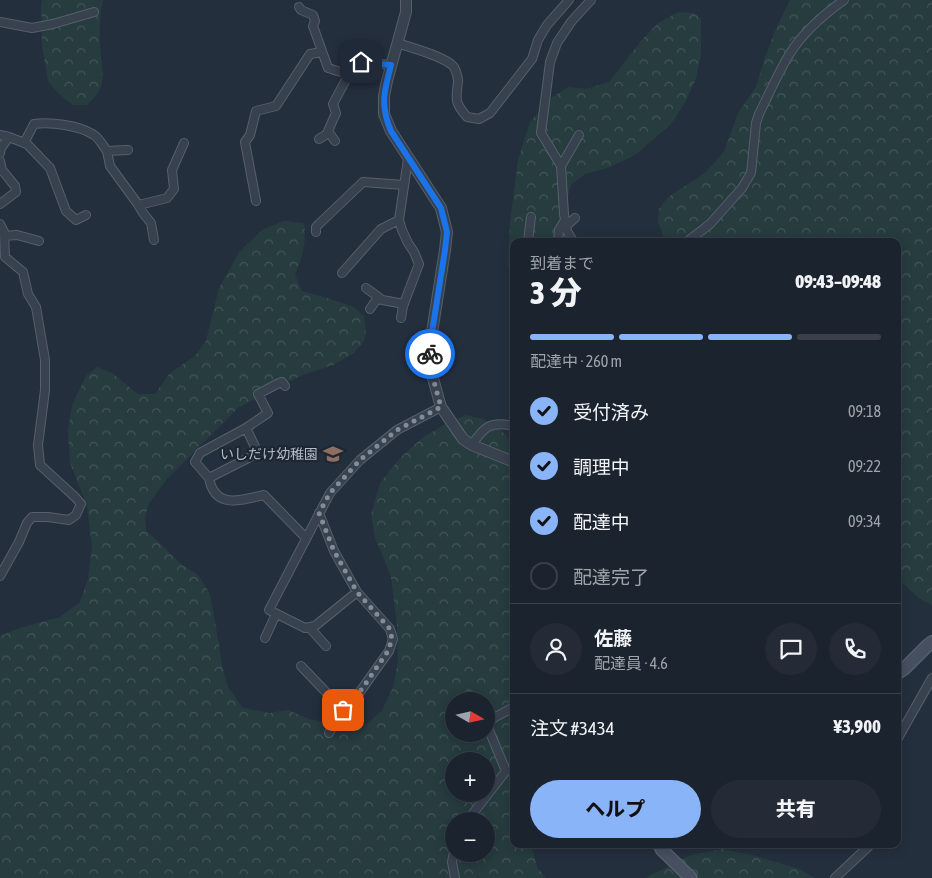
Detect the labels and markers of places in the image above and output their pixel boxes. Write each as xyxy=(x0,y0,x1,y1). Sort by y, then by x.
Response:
pin xyxy=(340,41,382,83)
school or university icon: いしだけ幼稚園 xyxy=(322,443,344,465)
place label: いしだけ幼稚園 xyxy=(220,446,318,462)
pin xyxy=(322,689,364,731)

